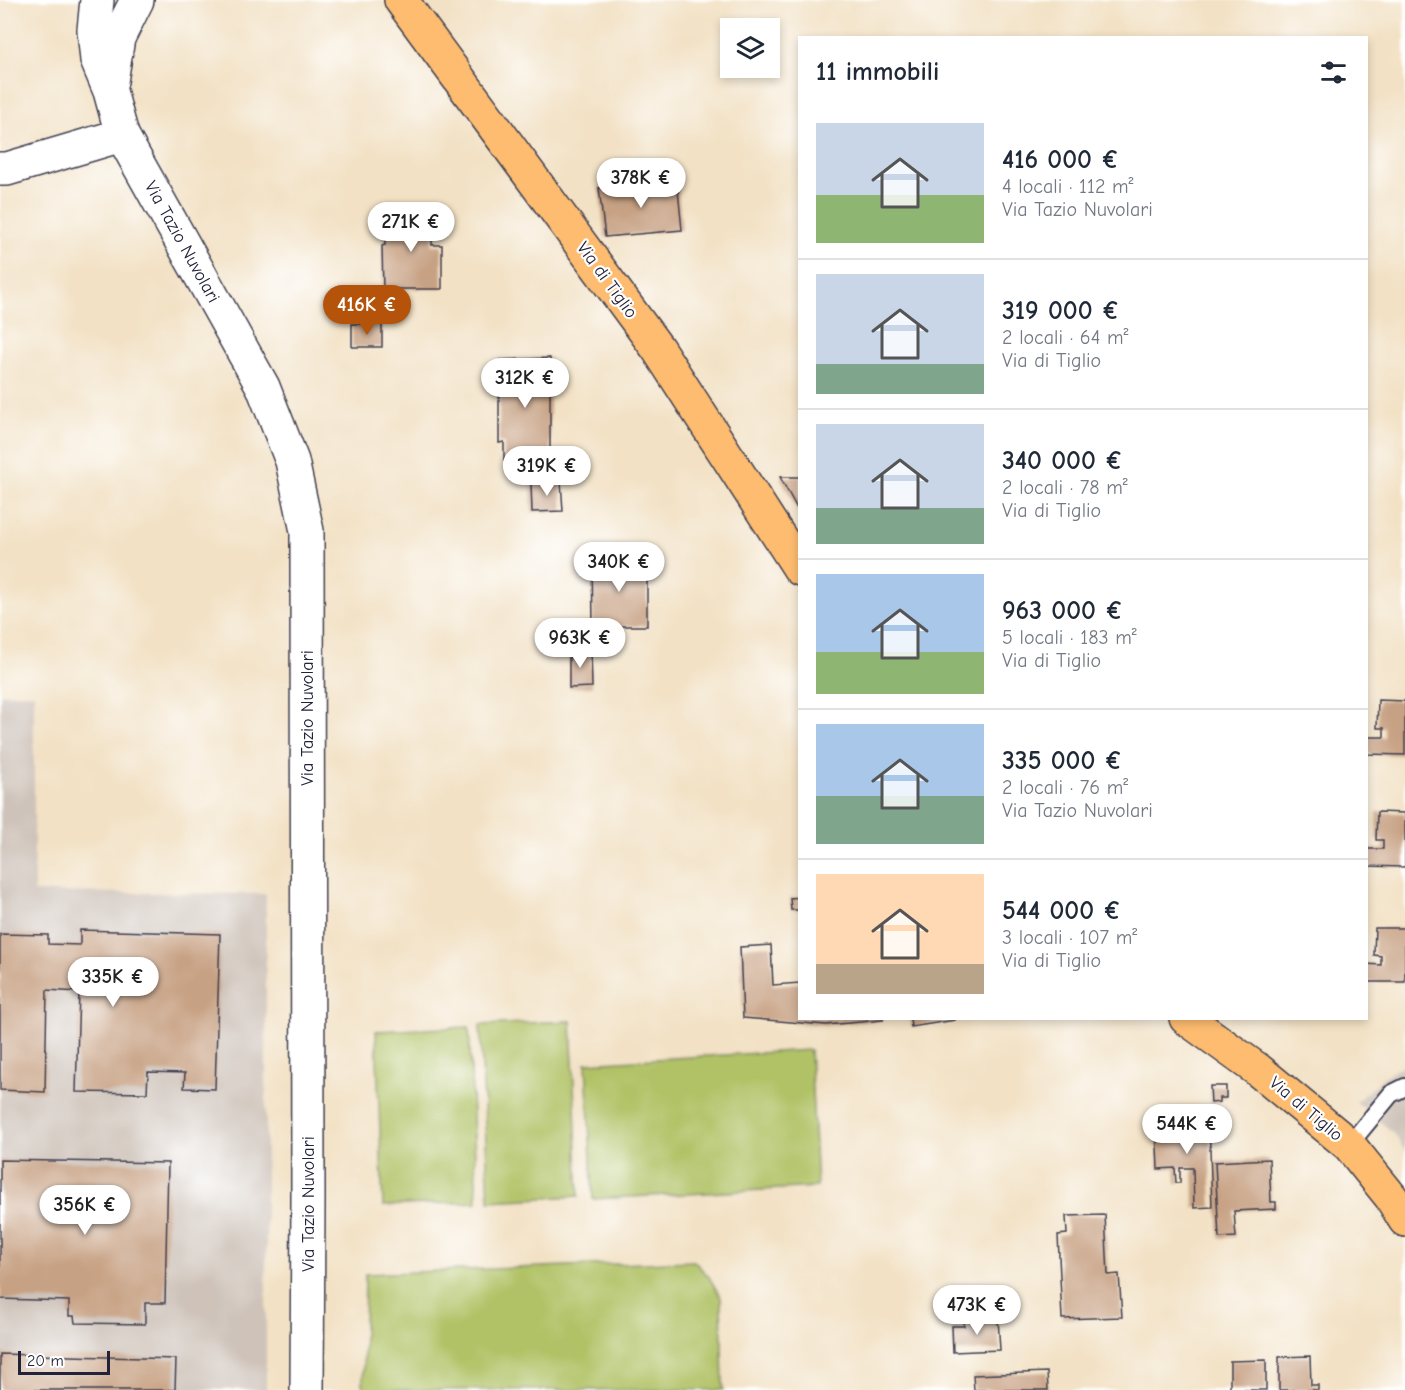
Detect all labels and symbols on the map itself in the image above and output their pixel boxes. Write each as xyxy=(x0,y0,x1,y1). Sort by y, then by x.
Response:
pin: 378K € xyxy=(592,158,690,209)
street label: Via Tazio Nuvolari xyxy=(140,178,224,306)
pin: 271K € xyxy=(362,202,460,253)
street label: Via di Tiglio xyxy=(572,238,642,322)
pin: 416K € xyxy=(318,285,416,336)
pin: 312K € xyxy=(476,358,574,409)
pin: 319K € xyxy=(498,446,596,497)
pin: 340K € xyxy=(570,542,668,593)
pin: 963K € xyxy=(531,618,629,669)
street label: Via Tazio Nuvolari xyxy=(297,650,318,786)
pin: 335K € xyxy=(64,957,162,1008)
street label: Via di Tiglio xyxy=(1265,1072,1347,1146)
pin: 544K € xyxy=(1138,1104,1236,1155)
street label: Via Tazio Nuvolari xyxy=(298,1136,319,1272)
pin: 356K € xyxy=(36,1185,134,1236)
pin: 473K € xyxy=(928,1285,1026,1336)
scale bar xyxy=(18,1348,110,1376)

